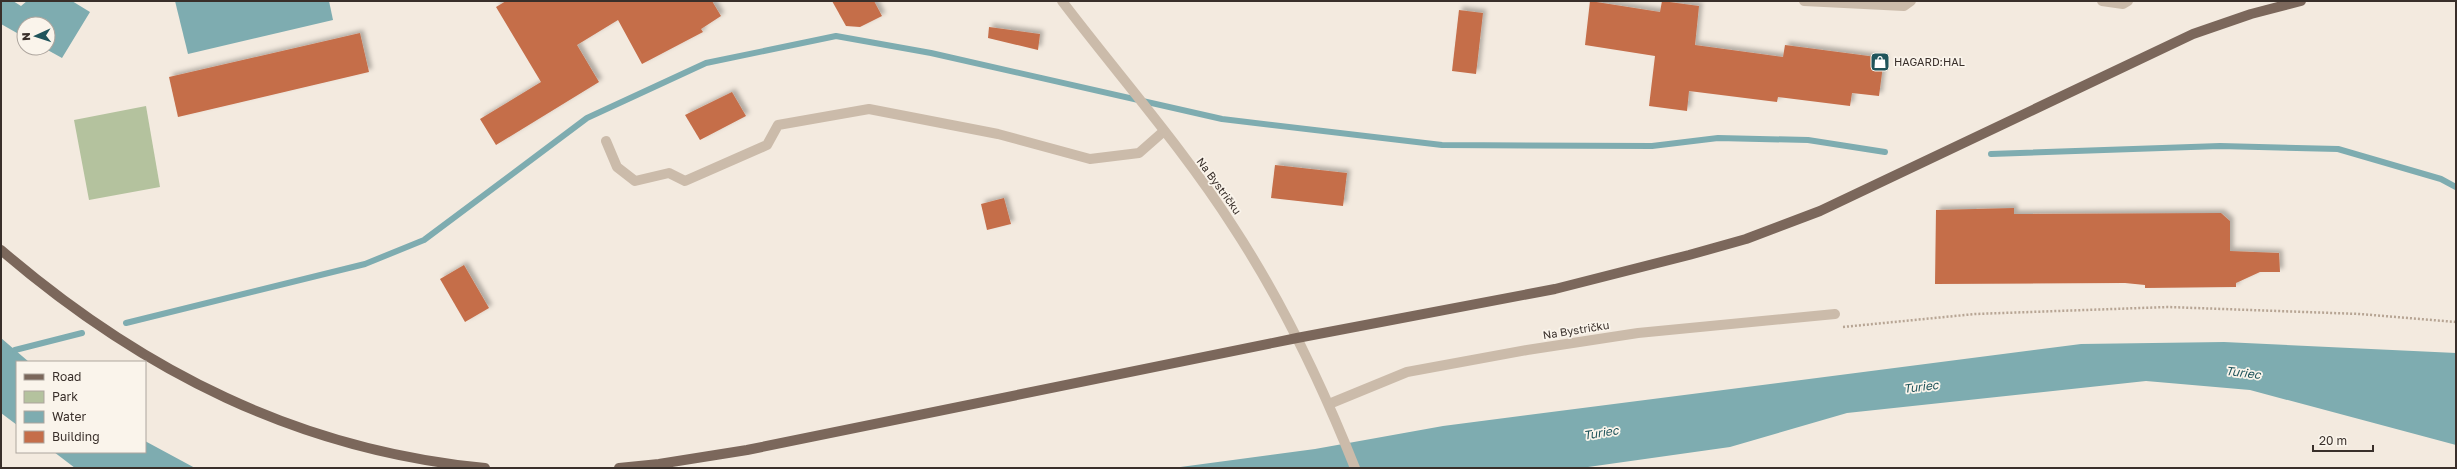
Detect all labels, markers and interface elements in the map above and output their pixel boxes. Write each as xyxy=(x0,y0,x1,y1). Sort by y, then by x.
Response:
north arrow xyxy=(16,16,56,56)
text: N xyxy=(19,32,32,41)
shop icon: HAGARD:HAL xyxy=(1869,51,1891,73)
place label: HAGARD:HAL xyxy=(1894,55,1966,68)
street label: Na Bystričku xyxy=(1194,155,1244,217)
street label: Na Bystričku xyxy=(1542,318,1610,341)
legend xyxy=(16,361,146,453)
water label: Turiec xyxy=(2225,363,2263,382)
text: Road xyxy=(52,369,81,384)
water label: Turiec xyxy=(1903,377,1941,396)
text: Park xyxy=(52,389,78,404)
text: Water xyxy=(52,409,86,424)
water label: Turiec xyxy=(1582,422,1621,443)
scale bar xyxy=(2313,427,2373,453)
text: Building xyxy=(52,429,100,444)
text: 20 m xyxy=(2319,433,2347,448)

